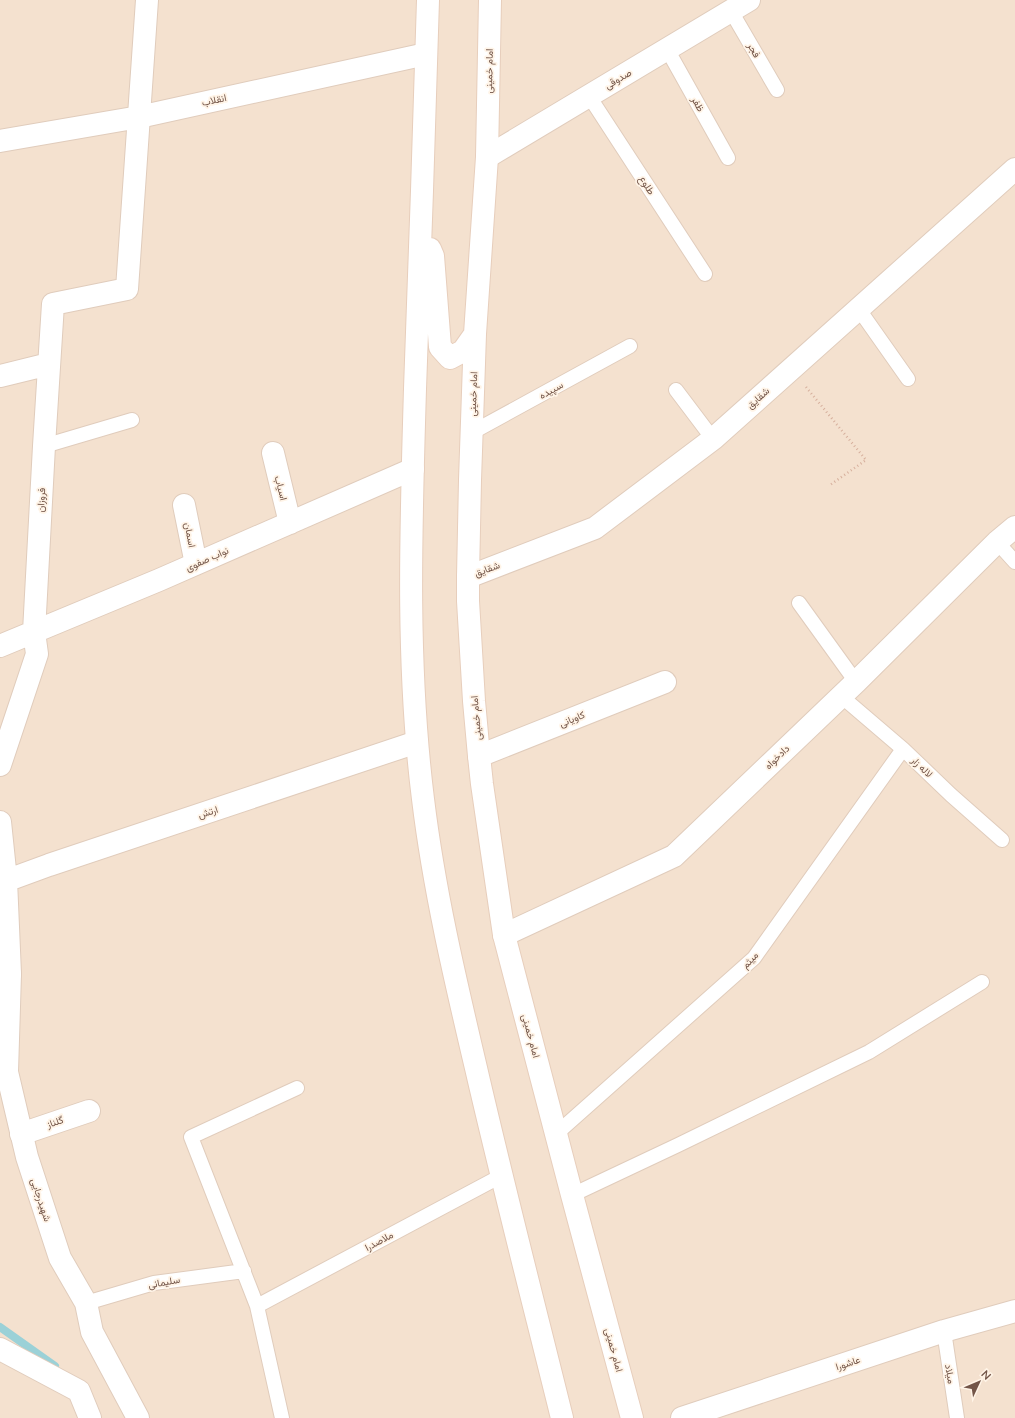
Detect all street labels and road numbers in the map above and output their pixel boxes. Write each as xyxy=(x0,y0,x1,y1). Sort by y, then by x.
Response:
street label: فجر xyxy=(744,39,764,60)
street label: امام خمینی xyxy=(482,49,496,93)
street label: صدوقی xyxy=(602,66,634,92)
street label: انقلاب xyxy=(200,91,228,109)
street label: ظفر xyxy=(688,93,708,114)
street label: طلوع xyxy=(636,173,658,197)
street label: امام خمینی xyxy=(466,371,480,417)
street label: سپیده xyxy=(537,378,566,403)
street label: شقایق xyxy=(744,384,772,412)
street label: اسیاب xyxy=(272,474,290,502)
street label: فروزان xyxy=(34,487,48,513)
street label: اسمان xyxy=(181,521,199,549)
street label: نواب صفوی xyxy=(183,544,231,574)
street label: شقایق xyxy=(472,558,502,580)
street label: امام خمینی xyxy=(468,695,484,741)
street label: کاویانی xyxy=(557,708,587,730)
street label: دادخواه xyxy=(762,742,792,772)
street label: لاله زار xyxy=(908,753,935,780)
street label: ارتش xyxy=(196,803,220,821)
street label: میثم xyxy=(739,949,761,971)
street label: امام خمینی xyxy=(519,1013,543,1059)
street label: گلناز xyxy=(44,1113,66,1131)
street label: شهیدرجایی xyxy=(28,1177,54,1223)
street label: ملاصدرا xyxy=(363,1228,395,1254)
street label: سلیمانی xyxy=(147,1273,181,1291)
street label: امام خمینی xyxy=(602,1327,626,1373)
street label: عاشورا xyxy=(834,1353,862,1373)
street label: میلاد xyxy=(942,1363,958,1385)

